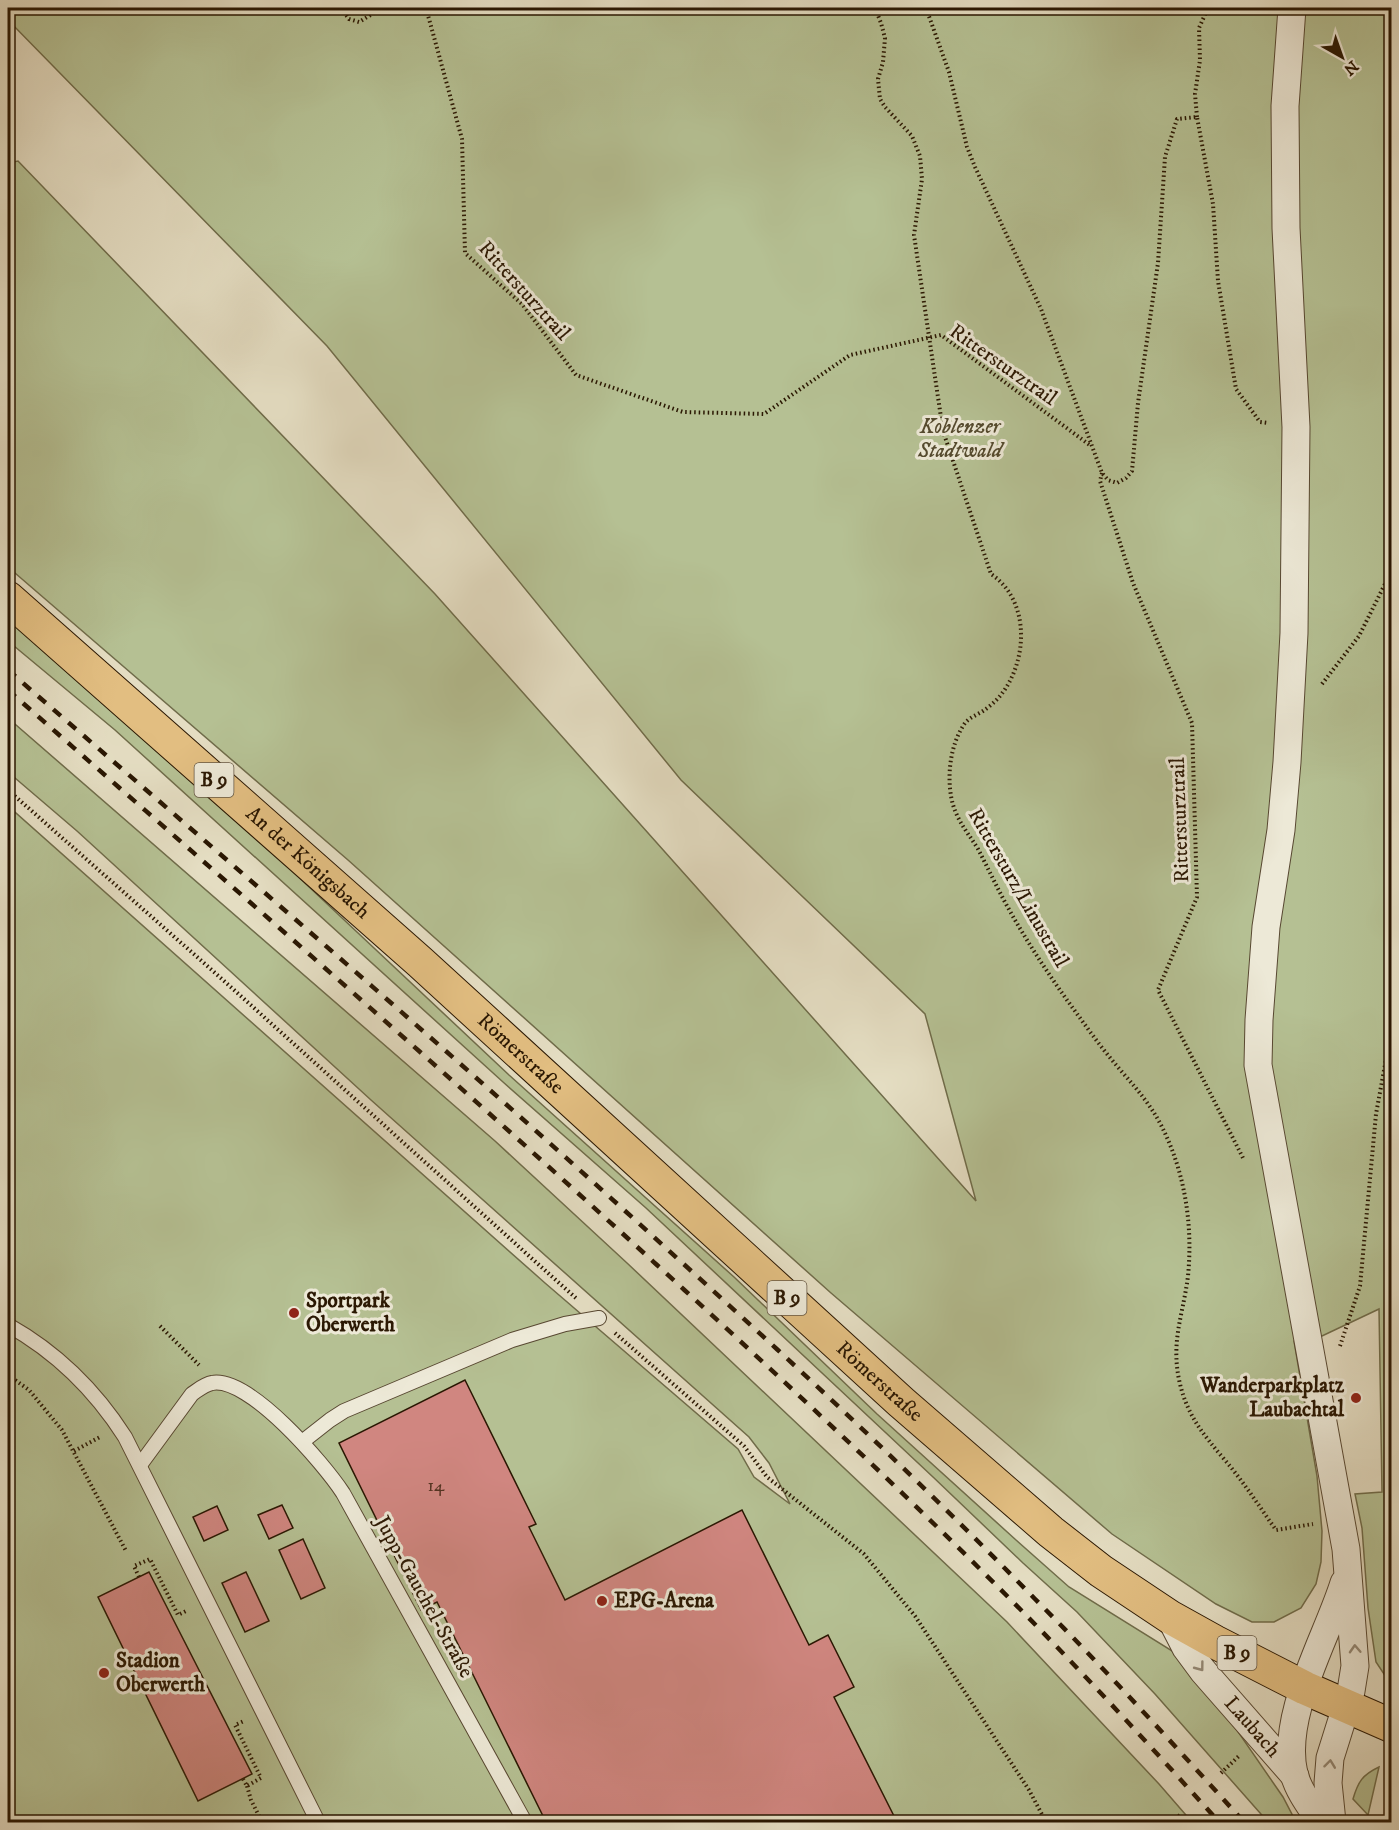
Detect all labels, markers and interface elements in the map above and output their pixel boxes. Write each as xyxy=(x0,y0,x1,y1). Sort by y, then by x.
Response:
north arrow xyxy=(1312,27,1372,87)
text: N xyxy=(1340,56,1362,80)
street label: Rittersturztrail xyxy=(472,236,576,347)
street label: Rittersturztrail xyxy=(944,318,1062,412)
park label: Koblenzer Stadtwald xyxy=(917,414,1005,464)
street label: Rittersturztrail xyxy=(1165,756,1195,883)
road number: B 9 xyxy=(194,763,234,797)
street label: An der Königsbach xyxy=(240,801,375,925)
street label: Rittersturz/Linustrail xyxy=(962,804,1074,973)
street label: Römerstraße xyxy=(472,1008,569,1100)
road number: B 9 xyxy=(768,1281,806,1315)
place label: Sportpark Oberwerth xyxy=(306,1288,396,1338)
marker: Sportpark Oberwerth xyxy=(287,1306,301,1320)
street label: Römerstraße xyxy=(830,1336,928,1428)
place label: Wanderparkplatz Laubachtal xyxy=(1199,1373,1345,1423)
marker: Wanderparkplatz Laubachtal xyxy=(1349,1391,1363,1405)
house number: 14 xyxy=(428,1475,445,1497)
street label: Jupp-Gauchel-Straße xyxy=(368,1510,479,1683)
place label: EPG-Arena xyxy=(614,1588,715,1614)
marker: EPG-Arena xyxy=(595,1594,609,1608)
road number: B 9 xyxy=(1218,1636,1256,1670)
one-way arrow xyxy=(1348,1645,1361,1654)
place label: Stadion Oberwerth xyxy=(116,1648,206,1698)
one-way arrow xyxy=(1193,1660,1204,1671)
marker: Stadion Oberwerth xyxy=(97,1666,111,1680)
street label: Laubach xyxy=(1218,1691,1286,1763)
one-way arrow xyxy=(1323,1760,1336,1769)

